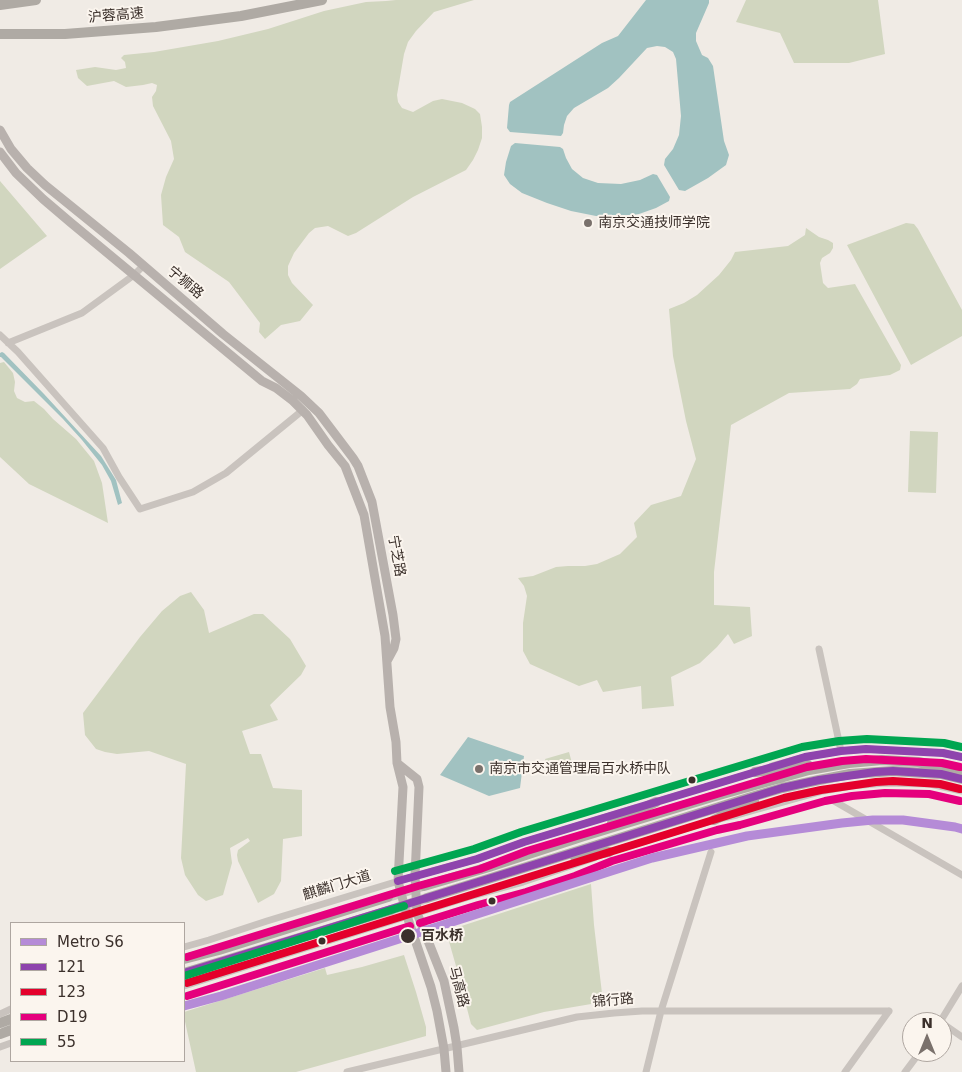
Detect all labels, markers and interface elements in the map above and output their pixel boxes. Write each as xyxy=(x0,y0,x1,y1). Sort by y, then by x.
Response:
street label: 沪蓉高速 xyxy=(87,5,145,27)
place label: 南京交通技师学院 xyxy=(598,215,710,231)
marker: 南京交通技师学院 xyxy=(582,217,594,229)
street label: 宁狮路 xyxy=(164,263,206,303)
street label: 宁芝路 xyxy=(384,534,408,578)
place label: 南京市交通管理局百水桥中队 xyxy=(489,761,671,777)
marker: 南京市交通管理局百水桥中队 xyxy=(473,763,485,775)
unlabelled marker xyxy=(687,775,697,785)
street label: 麒麟门大道 xyxy=(301,868,373,904)
unlabelled marker xyxy=(487,896,497,906)
legend xyxy=(10,922,185,1062)
marker: 百水桥 xyxy=(399,927,417,945)
place label: 百水桥 xyxy=(421,928,463,944)
text: Metro S6 xyxy=(57,933,124,951)
unlabelled marker xyxy=(317,936,327,946)
text: 121 xyxy=(57,958,86,976)
street label: 马高路 xyxy=(444,965,472,1009)
text: 123 xyxy=(57,983,86,1001)
street label: 锦行路 xyxy=(591,991,635,1011)
text: D19 xyxy=(57,1008,88,1026)
north arrow xyxy=(902,1012,952,1062)
text: N xyxy=(921,1015,933,1031)
text: 55 xyxy=(57,1033,76,1051)

